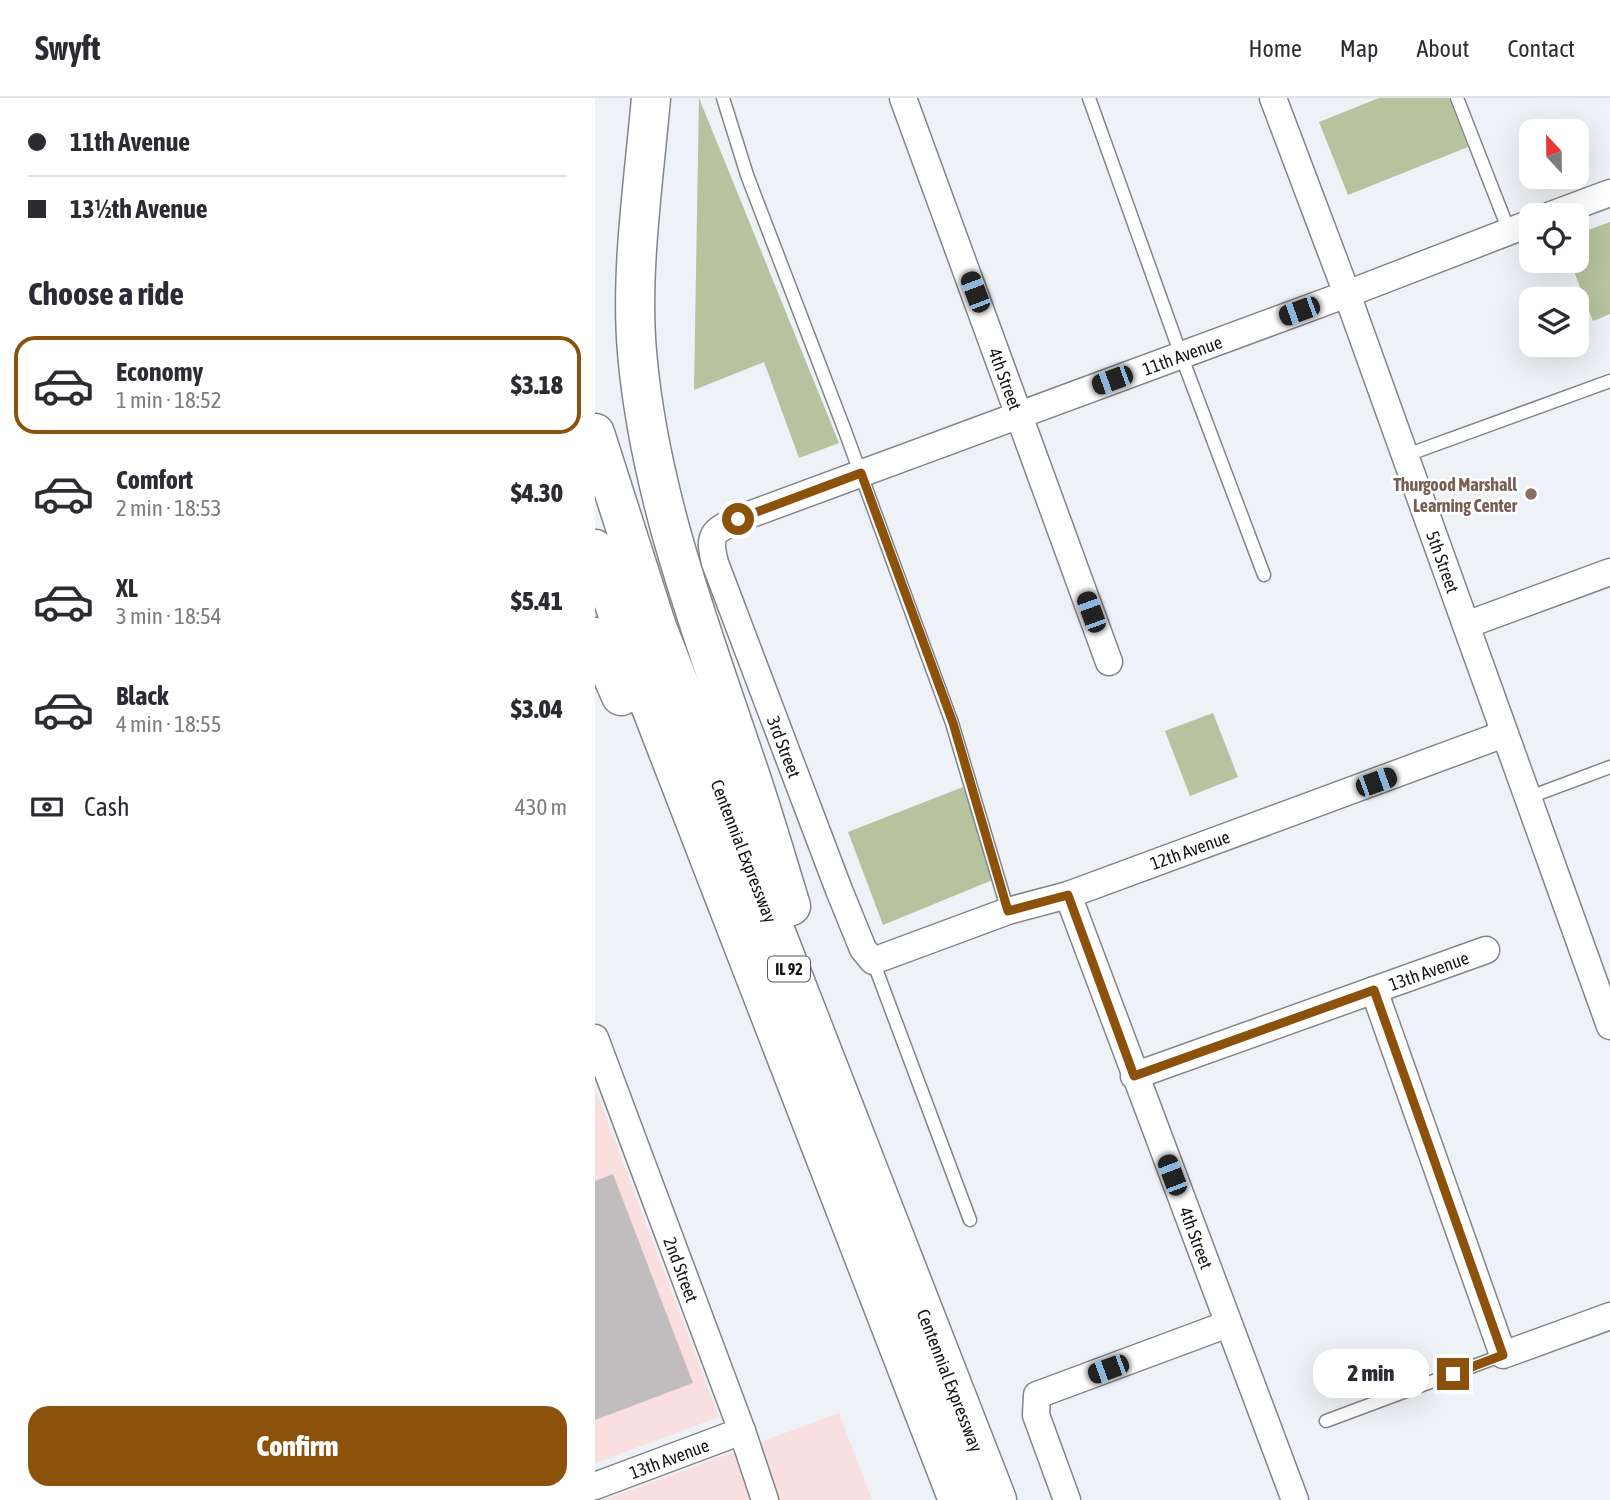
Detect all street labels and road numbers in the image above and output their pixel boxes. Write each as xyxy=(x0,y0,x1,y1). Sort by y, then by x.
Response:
street label: 11th Avenue xyxy=(1139,331,1225,379)
street label: 4th Street xyxy=(985,345,1026,413)
street label: 5th Street xyxy=(1422,528,1464,596)
street label: 3rd Street xyxy=(763,713,805,781)
street label: Centennial Expressway xyxy=(707,777,782,925)
street label: 12th Avenue xyxy=(1147,826,1233,874)
street label: 13th Avenue xyxy=(1386,947,1471,994)
road number: IL 92 xyxy=(768,956,810,982)
street label: 4th Street xyxy=(1175,1204,1218,1272)
street label: 2nd Street xyxy=(660,1234,703,1305)
street label: Centennial Expressway xyxy=(913,1306,988,1455)
street label: 13th Avenue xyxy=(626,1434,712,1483)

